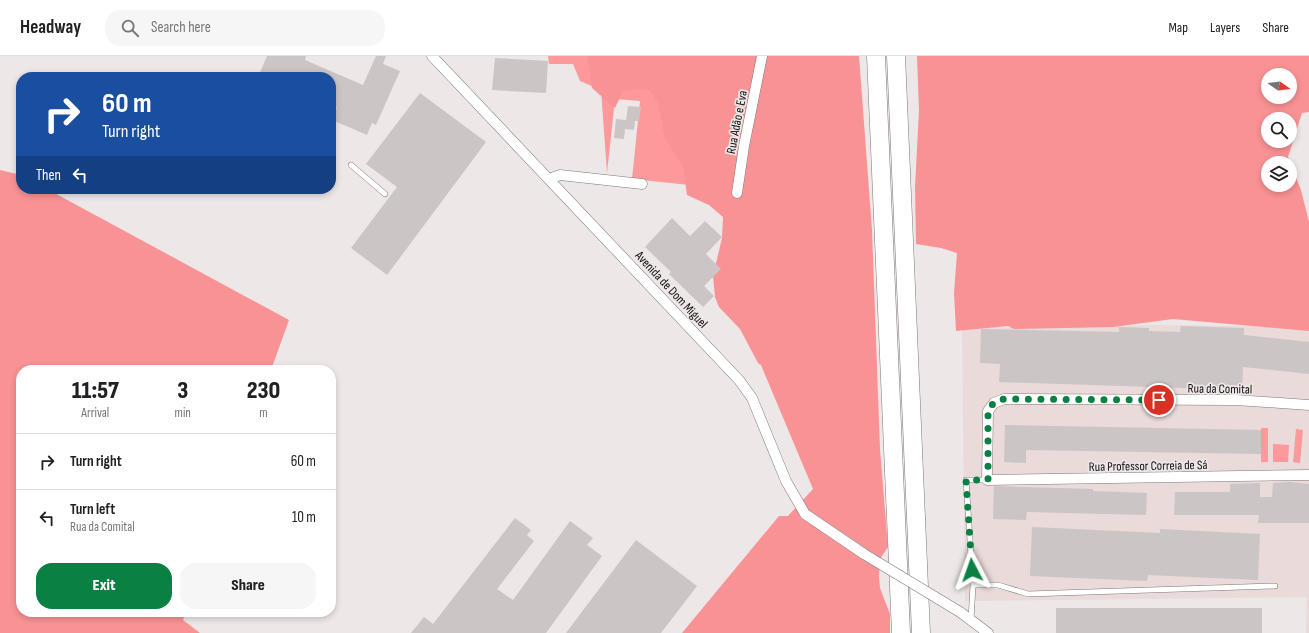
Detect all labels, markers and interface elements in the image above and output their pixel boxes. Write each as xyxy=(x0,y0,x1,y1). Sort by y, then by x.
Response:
search box xyxy=(105,10,385,46)
text: Headway xyxy=(20,16,81,39)
icon: search xyxy=(119,17,141,39)
text: Search here xyxy=(151,18,211,37)
text: Map xyxy=(1168,19,1188,36)
text: Layers xyxy=(1210,19,1240,36)
text: Share xyxy=(1262,19,1289,36)
north arrow xyxy=(1261,68,1297,104)
map controls xyxy=(1261,68,1297,192)
text: 60 m xyxy=(102,87,151,120)
icon: right xyxy=(36,88,88,140)
street label: Rua Adão e Eva xyxy=(723,89,751,155)
button: search xyxy=(1261,112,1297,148)
text: Turn right xyxy=(102,121,160,142)
button: layers xyxy=(1261,156,1297,192)
icon: left xyxy=(69,164,91,186)
text: Then xyxy=(36,166,61,185)
street label: Avenida de Dom Miguel xyxy=(631,247,711,331)
text: 11:57 xyxy=(72,376,119,405)
text: 3 xyxy=(177,376,188,405)
text: 230 xyxy=(247,376,280,405)
street label: Rua da Comital xyxy=(1188,380,1252,398)
pin xyxy=(1142,383,1176,417)
icon: arrive xyxy=(1148,389,1170,411)
text: Arrival xyxy=(81,405,109,421)
text: min xyxy=(175,405,191,421)
text: m xyxy=(259,405,268,421)
icon: right xyxy=(36,451,58,473)
text: Turn right xyxy=(70,452,122,471)
text: 60 m xyxy=(291,452,316,471)
street label: Rua Professor Correia de Sá xyxy=(1088,457,1208,475)
text: Turn left xyxy=(70,500,115,519)
icon: left xyxy=(36,507,58,529)
text: 10 m xyxy=(292,508,316,527)
text: Rua da Comital xyxy=(70,519,135,535)
position arrow xyxy=(951,549,993,591)
button: Exit xyxy=(36,563,172,609)
button: Share xyxy=(180,563,316,609)

